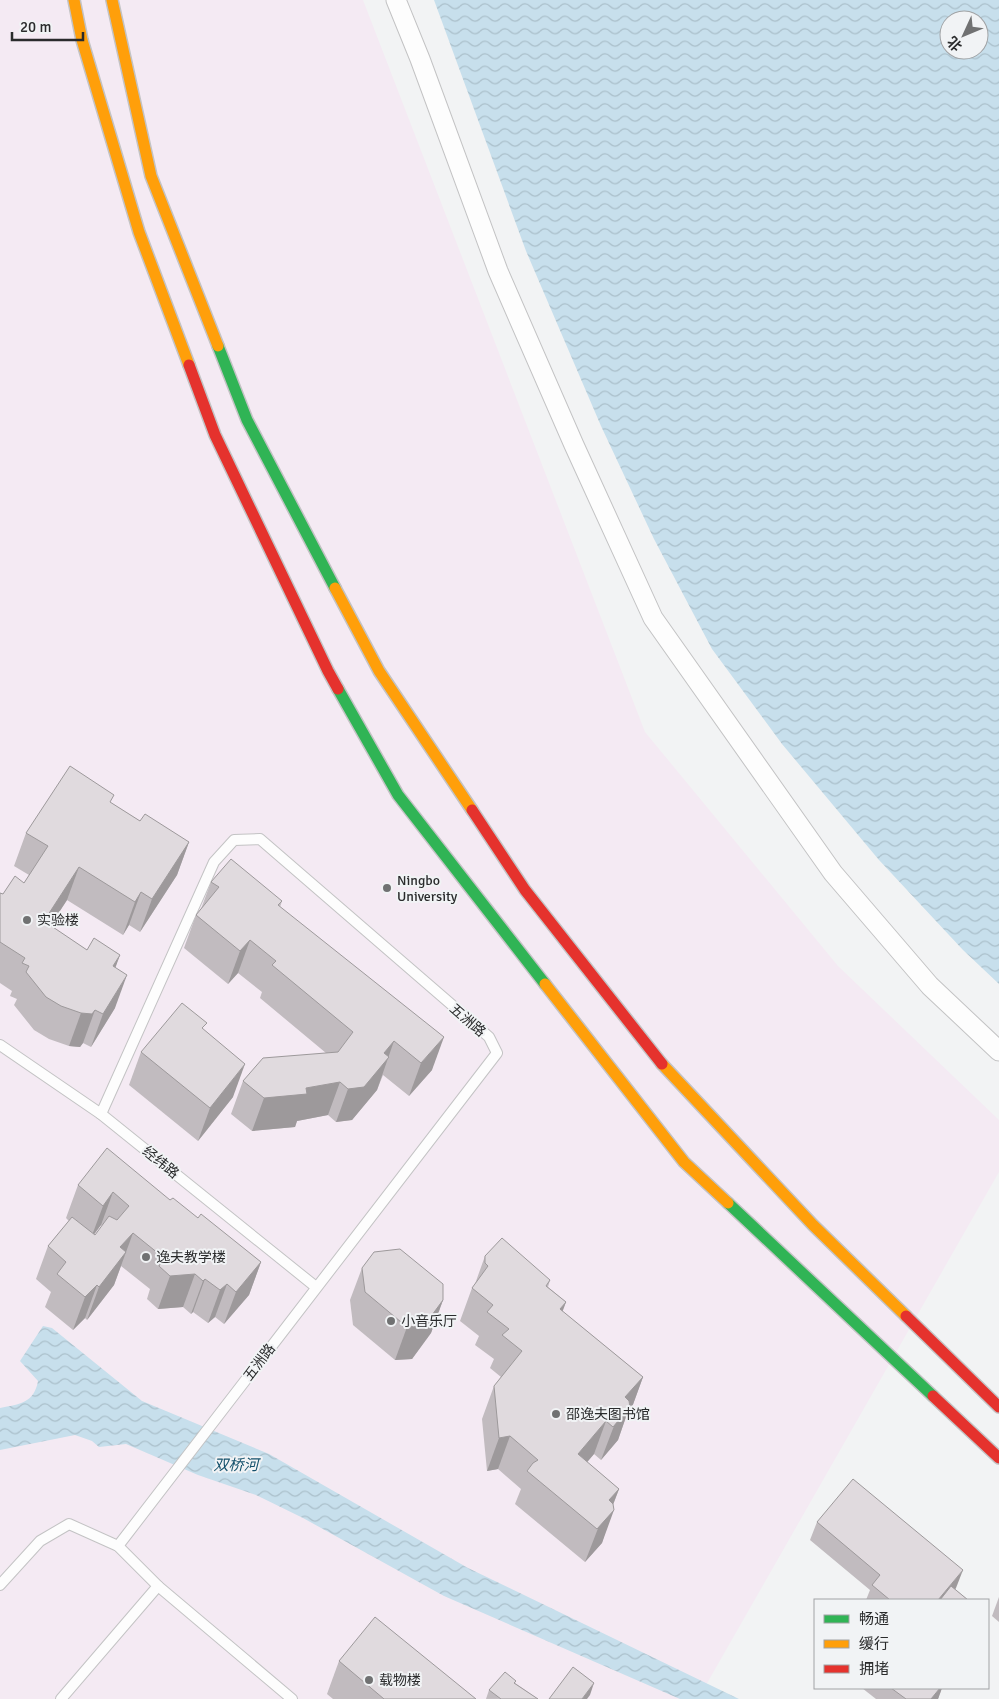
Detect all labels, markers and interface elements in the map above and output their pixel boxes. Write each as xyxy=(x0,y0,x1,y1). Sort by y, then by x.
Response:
scale bar xyxy=(12,10,84,42)
north arrow xyxy=(939,10,989,60)
text: 20 m xyxy=(20,18,51,36)
text: 北 xyxy=(944,33,966,55)
place label: Ningbo University xyxy=(397,872,458,905)
marker: Ningbo University xyxy=(381,882,393,894)
place label: 实验楼 xyxy=(37,912,79,929)
marker: 实验楼 xyxy=(21,914,33,926)
street label: 五洲路 xyxy=(446,1000,489,1041)
street label: 经纬路 xyxy=(139,1143,182,1182)
place label: 逸夫教学楼 xyxy=(156,1249,226,1266)
marker: 逸夫教学楼 xyxy=(140,1251,152,1263)
place label: 小音乐厅 xyxy=(401,1313,457,1330)
marker: 小音乐厅 xyxy=(385,1315,397,1327)
street label: 五洲路 xyxy=(240,1340,279,1384)
place label: 邵逸夫图书馆 xyxy=(566,1406,650,1423)
marker: 邵逸夫图书馆 xyxy=(550,1408,562,1420)
water label: 双桥河 xyxy=(213,1456,261,1474)
legend xyxy=(814,1599,989,1689)
text: 畅通 xyxy=(859,1610,889,1628)
text: 缓行 xyxy=(859,1635,889,1653)
text: 拥堵 xyxy=(859,1660,889,1678)
place label: 载物楼 xyxy=(379,1672,421,1689)
marker: 载物楼 xyxy=(363,1674,375,1686)

